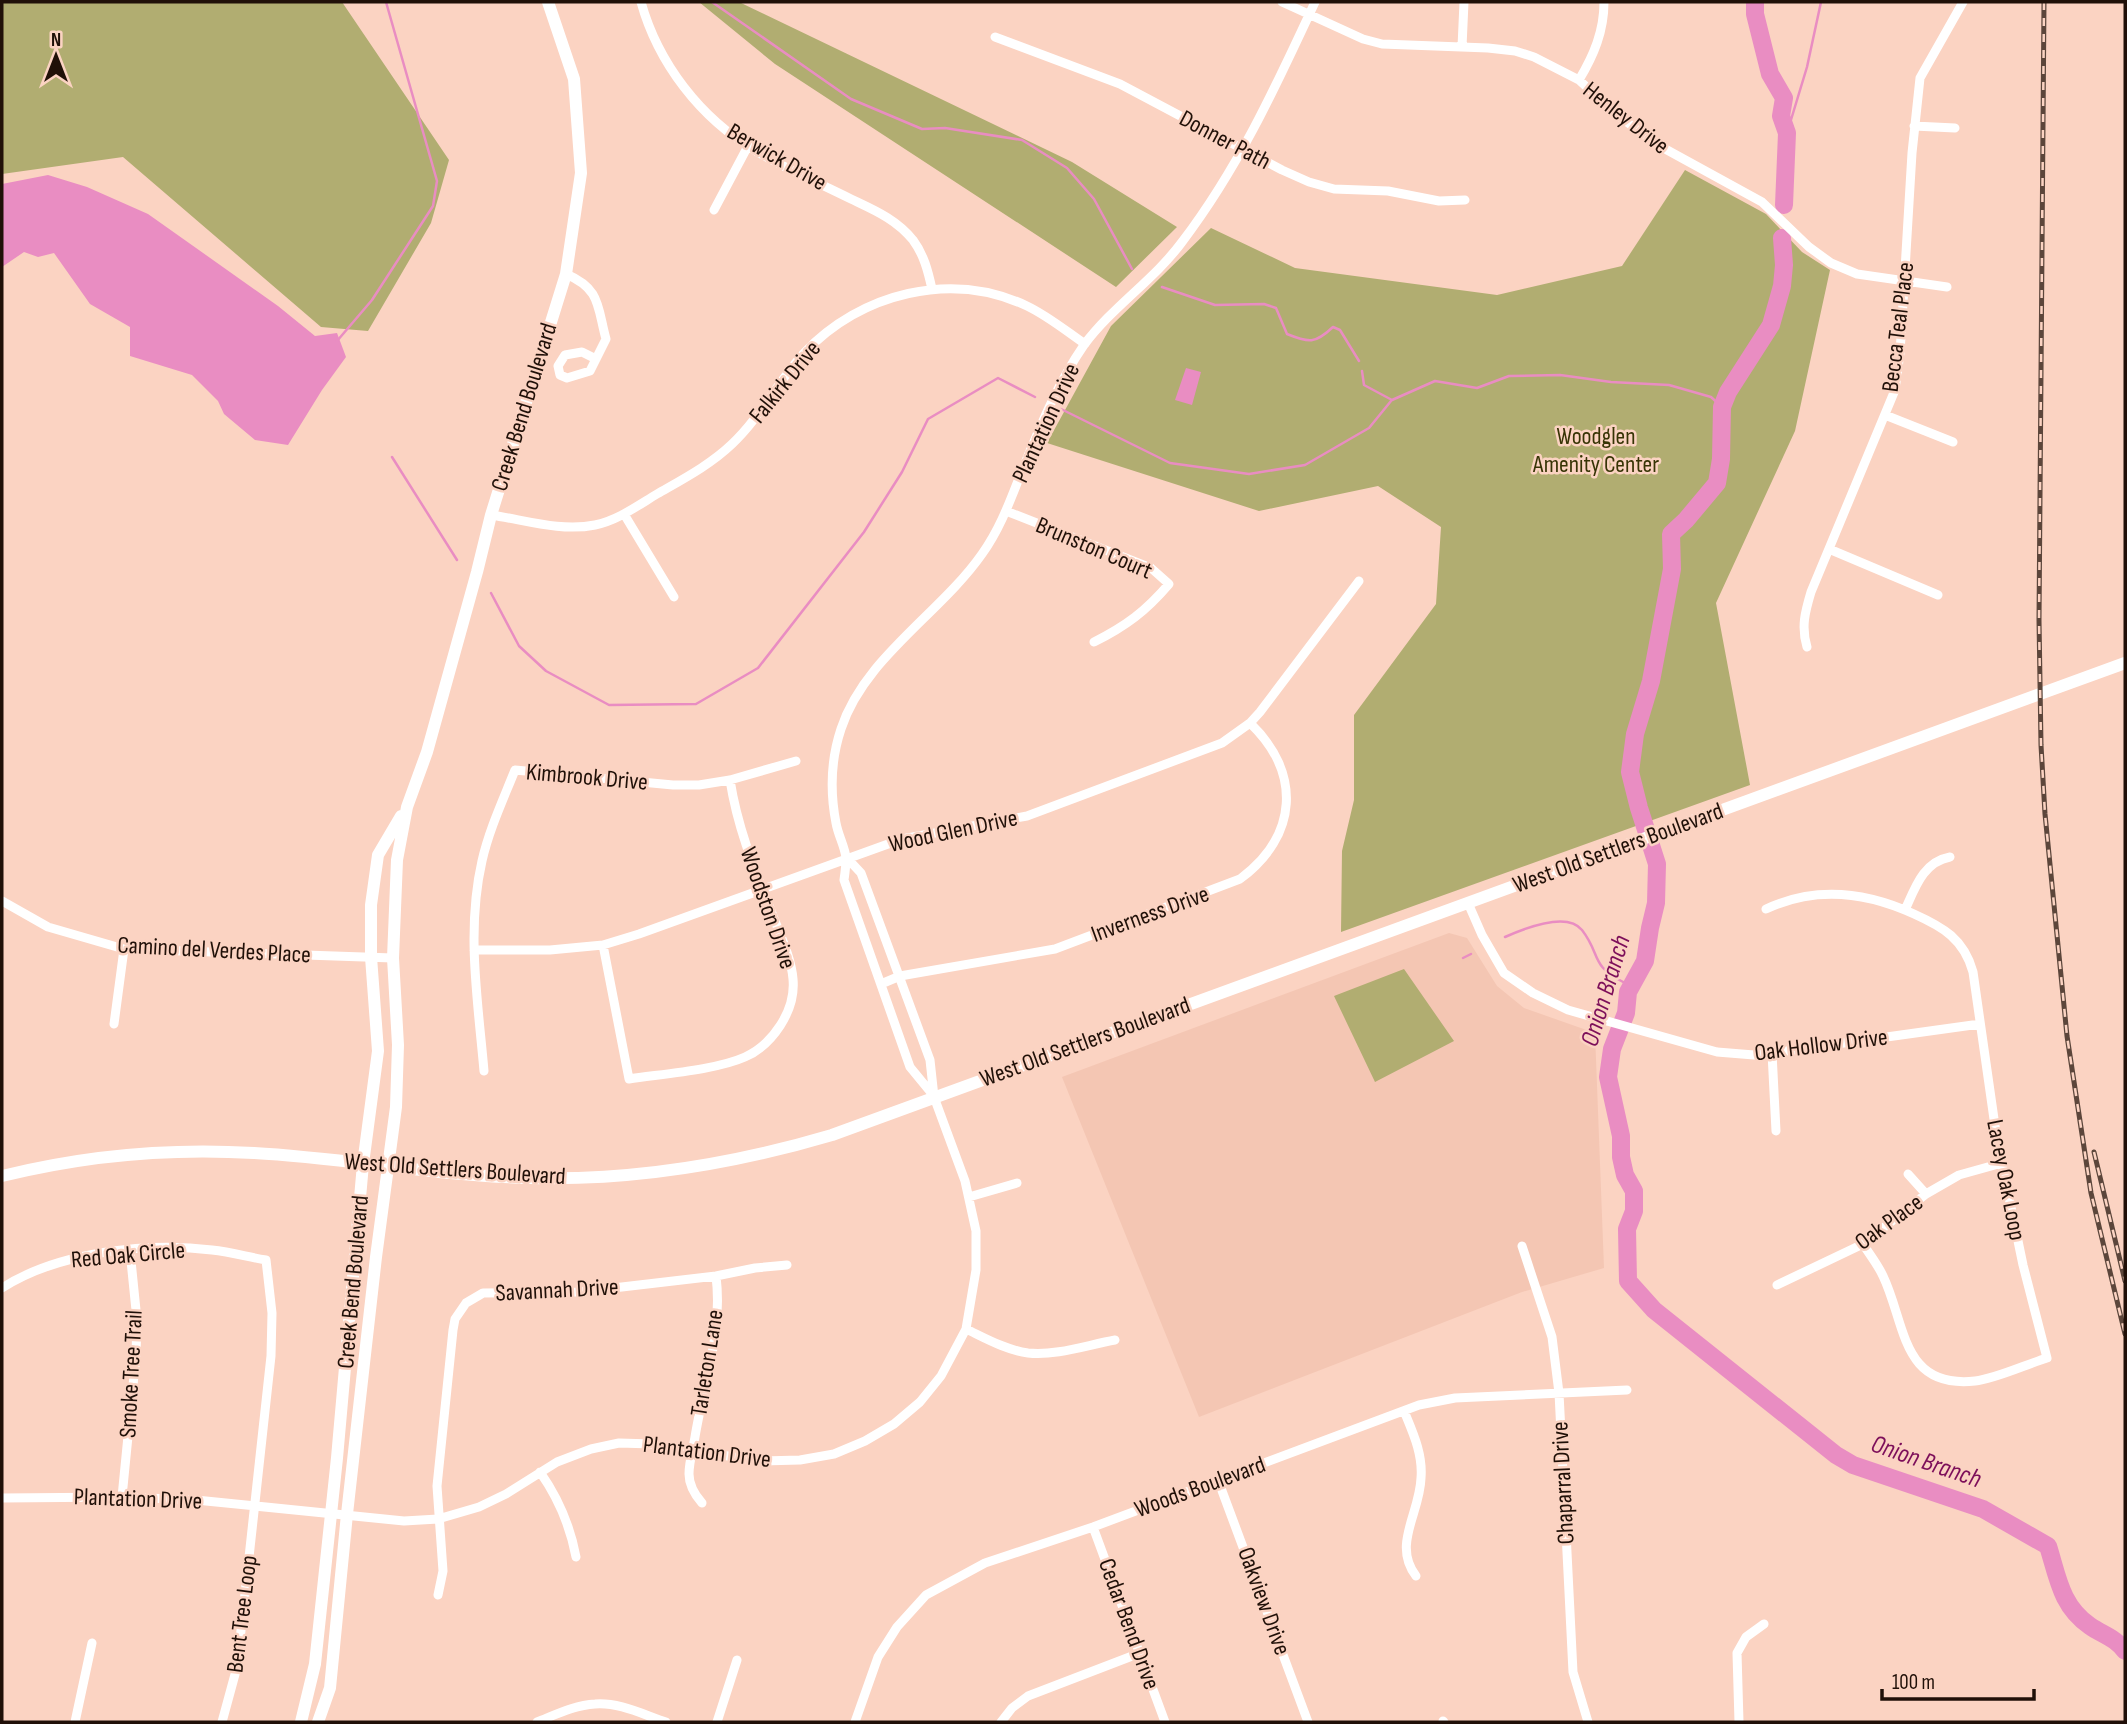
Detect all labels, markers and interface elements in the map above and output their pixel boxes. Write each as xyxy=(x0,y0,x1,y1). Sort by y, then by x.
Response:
north arrow xyxy=(21,21,91,91)
text: N xyxy=(51,29,61,52)
street label: Henley Drive xyxy=(1577,75,1675,161)
street label: Donner Path xyxy=(1174,104,1276,176)
street label: Berwick Drive xyxy=(722,117,832,197)
street label: Becca Teal Place xyxy=(1876,260,1920,394)
street label: Creek Bend Boulevard xyxy=(485,320,563,494)
street label: Falkirk Drive xyxy=(743,335,827,429)
street label: Plantation Drive xyxy=(1006,359,1086,487)
park label: Woodglen Amenity Center xyxy=(1532,422,1659,479)
street label: Brunston Court xyxy=(1031,511,1157,585)
street label: Kimbrook Drive xyxy=(525,757,649,797)
street label: West Old Settlers Boulevard xyxy=(1509,796,1727,900)
street label: Wood Glen Drive xyxy=(886,803,1020,859)
street label: Woodston Drive xyxy=(734,843,802,973)
street label: Inverness Drive xyxy=(1087,879,1213,949)
street label: Camino del Verdes Place xyxy=(117,930,311,970)
water label: Onion Branch xyxy=(1574,932,1638,1050)
street label: West Old Settlers Boulevard xyxy=(976,990,1194,1094)
street label: Oak Hollow Drive xyxy=(1753,1022,1889,1068)
street label: Lacey Oak Loop xyxy=(1980,1117,2032,1243)
street label: West Old Settlers Boulevard xyxy=(343,1147,567,1191)
street label: Oak Place xyxy=(1849,1188,1929,1256)
street label: Creek Bend Boulevard xyxy=(331,1194,375,1370)
street label: Red Oak Circle xyxy=(70,1236,186,1274)
street label: Savannah Drive xyxy=(495,1272,619,1308)
street label: Tarleton Lane xyxy=(684,1308,730,1418)
street label: Smoke Tree Trail xyxy=(113,1309,149,1439)
street label: Chaparral Drive xyxy=(1545,1421,1581,1545)
water label: Onion Branch xyxy=(1867,1429,1985,1495)
street label: Plantation Drive xyxy=(641,1430,773,1474)
street label: Woods Boulevard xyxy=(1131,1450,1269,1524)
street label: Plantation Drive xyxy=(73,1482,203,1516)
street label: Oakview Drive xyxy=(1231,1543,1297,1659)
street label: Bent Tree Loop xyxy=(220,1554,264,1674)
street label: Cedar Bend Drive xyxy=(1092,1555,1166,1693)
scale bar xyxy=(1882,1658,2034,1702)
text: 100 m xyxy=(1892,1670,1935,1695)

